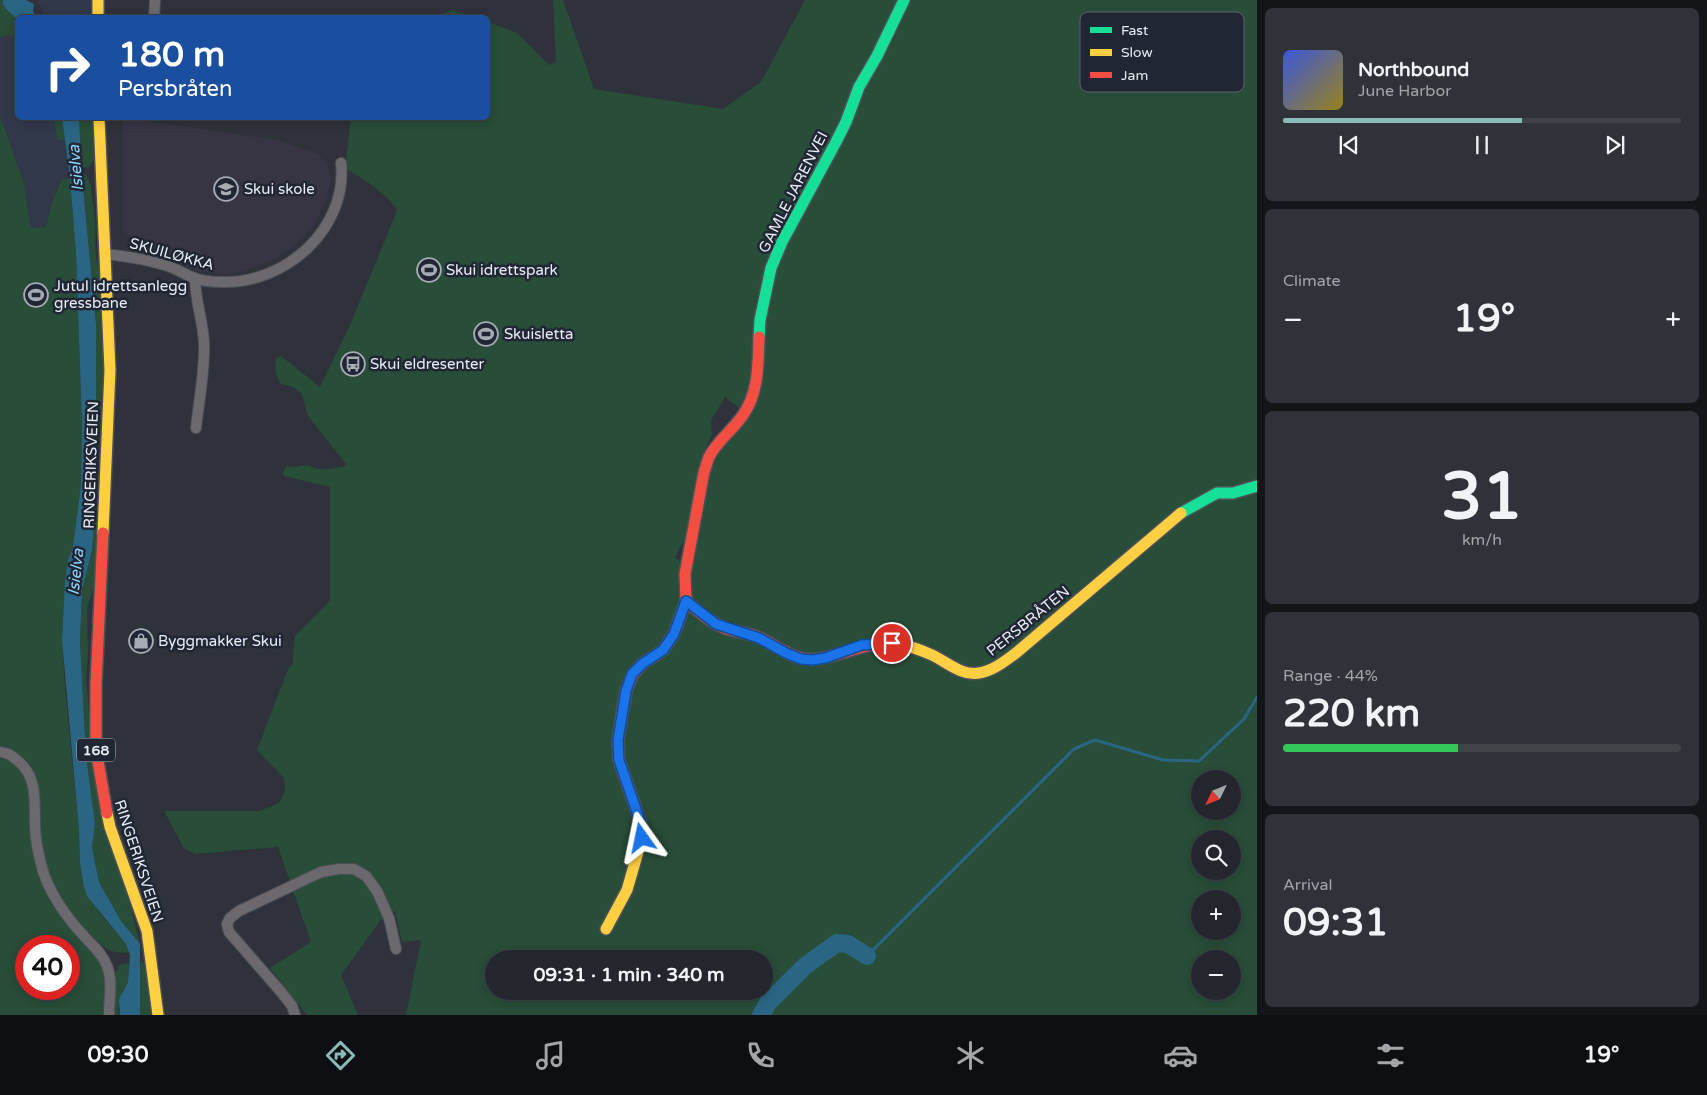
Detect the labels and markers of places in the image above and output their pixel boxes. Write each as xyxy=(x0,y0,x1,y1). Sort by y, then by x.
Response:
school or university icon: Skui skole xyxy=(213,176,239,202)
place label: Skui skole xyxy=(244,180,315,198)
sports icon: Skui idrettspark xyxy=(416,257,442,283)
place label: Skui idrettspark xyxy=(446,261,558,279)
place label: Jutul idrettsanlegg gressbane xyxy=(54,277,187,312)
sports icon: Jutul idrettsanlegg gressbane xyxy=(23,282,49,308)
sports icon: Skuisletta xyxy=(473,321,499,347)
place label: Skuisletta xyxy=(504,325,573,343)
bus stop icon: Skui eldresenter xyxy=(340,351,366,377)
place label: Skui eldresenter xyxy=(370,355,485,373)
pin xyxy=(871,622,913,664)
shop icon: Byggmakker Skui xyxy=(128,628,154,654)
place label: Byggmakker Skui xyxy=(158,632,282,650)

